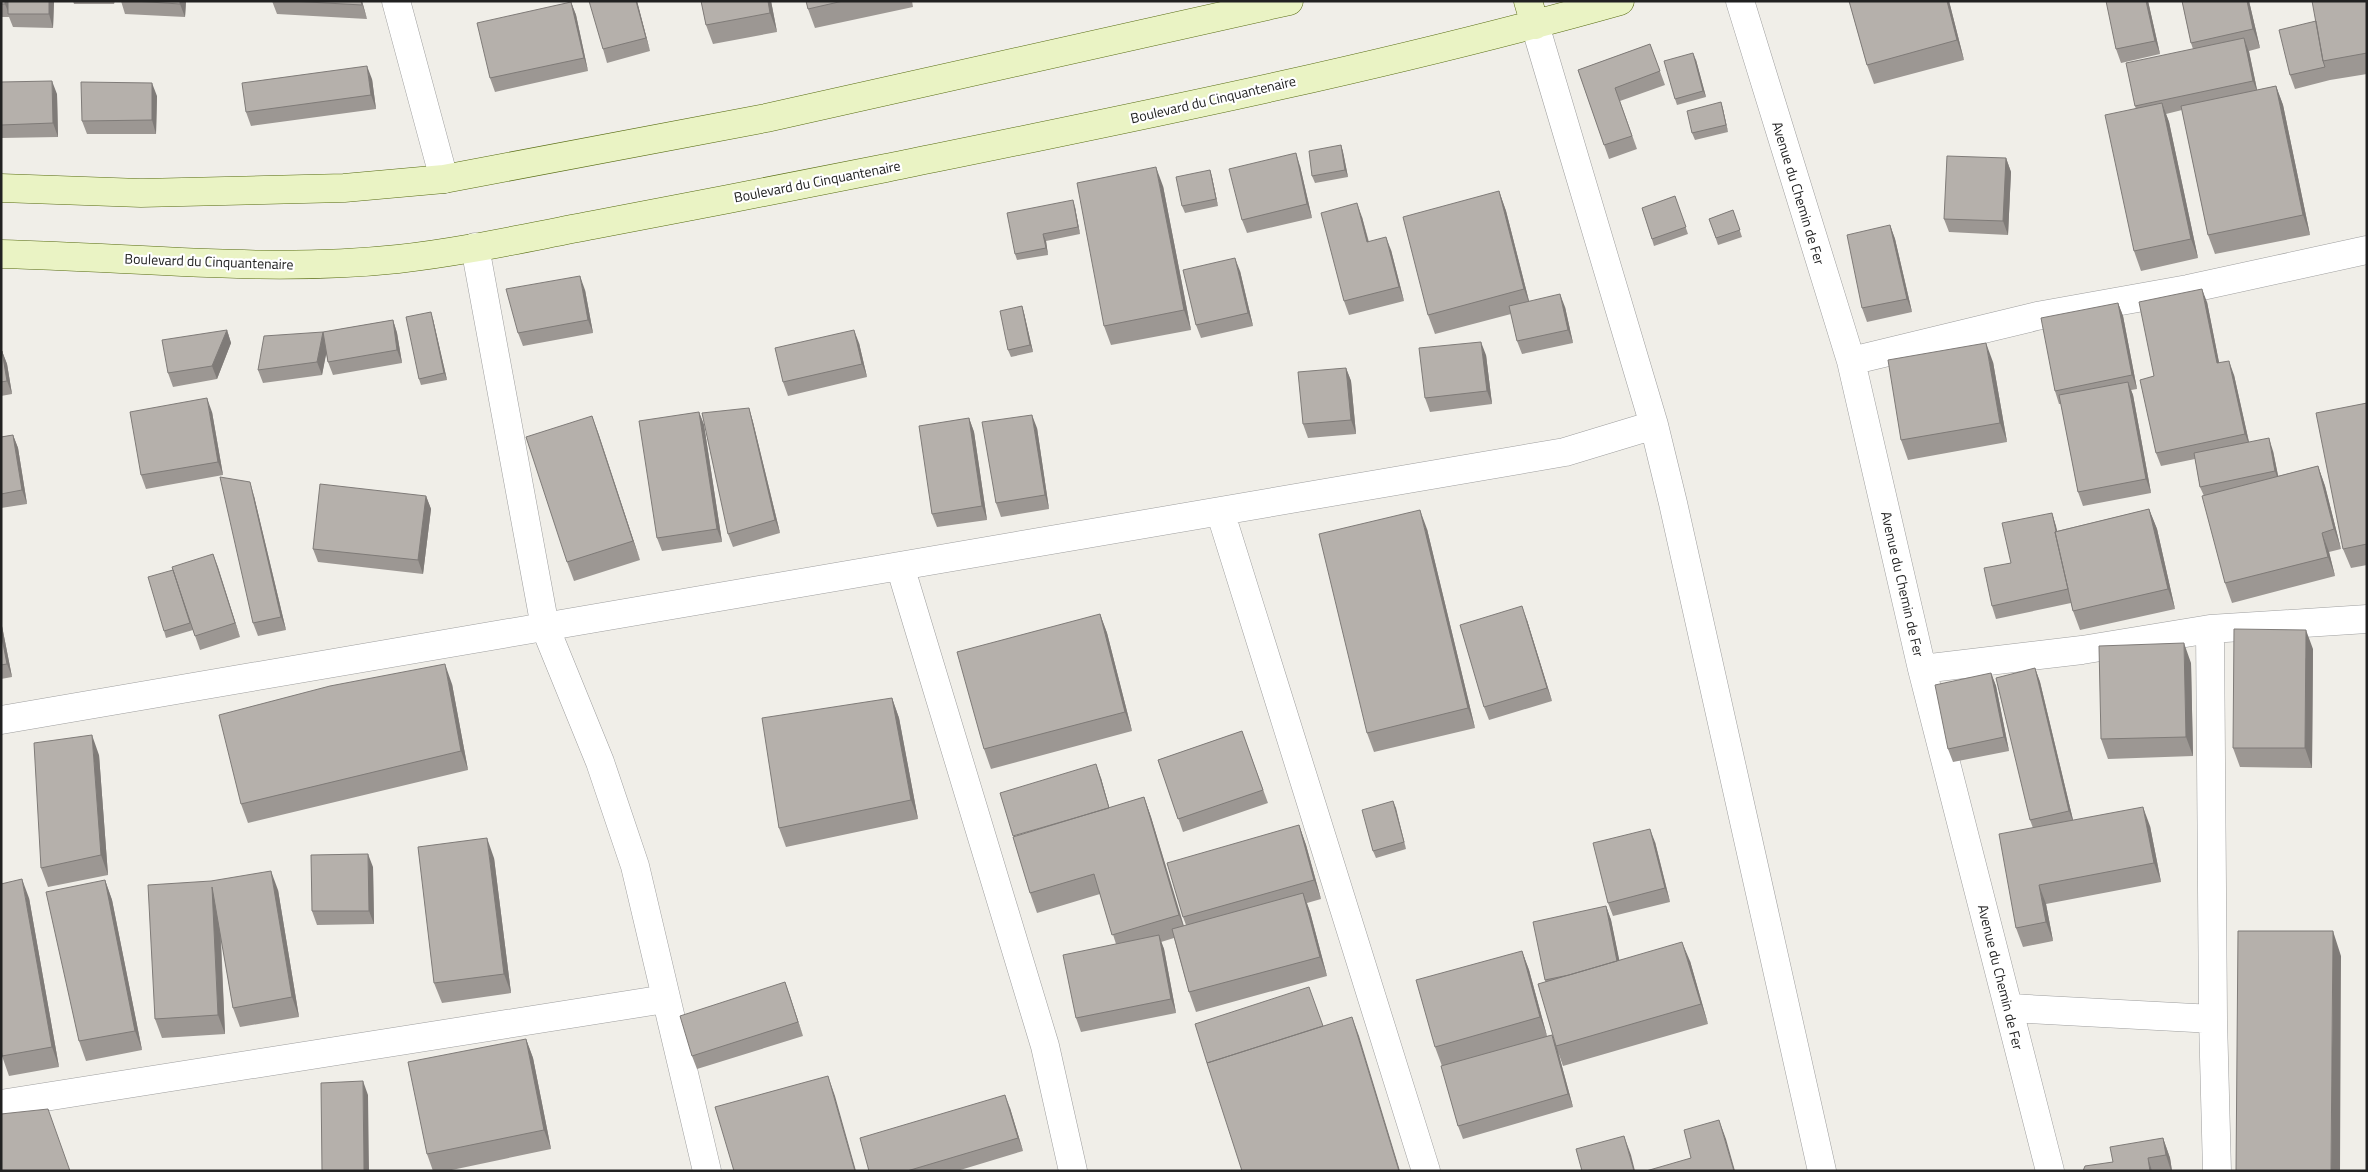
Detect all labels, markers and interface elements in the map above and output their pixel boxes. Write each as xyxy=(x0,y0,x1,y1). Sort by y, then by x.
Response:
street label: Boulevard du Cinquantenaire xyxy=(1128,70,1298,128)
street label: Avenue du Chemin de Fer xyxy=(1767,119,1831,267)
street label: Boulevard du Cinquantenaire xyxy=(732,155,902,207)
street label: Boulevard du Cinquantenaire xyxy=(124,248,294,274)
street label: Avenue du Chemin de Fer xyxy=(1876,509,1930,659)
street label: Avenue du Chemin de Fer xyxy=(1973,902,2029,1052)

